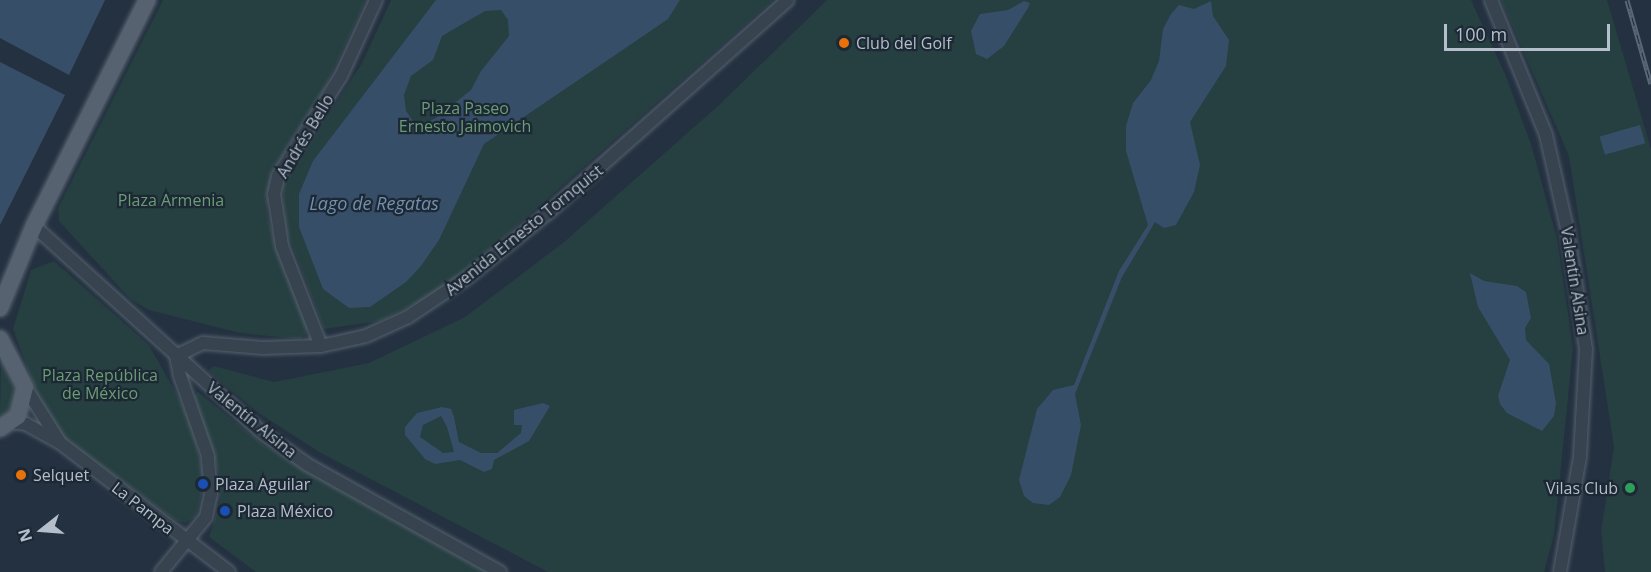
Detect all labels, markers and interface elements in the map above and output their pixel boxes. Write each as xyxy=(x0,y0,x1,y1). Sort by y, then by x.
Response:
scale bar xyxy=(1447,12,1614,50)
text: 100 m xyxy=(1455,22,1507,46)
place label: Club del Golf xyxy=(856,33,952,53)
marker: Club del Golf xyxy=(837,36,851,50)
street label: Andrés Bello xyxy=(273,91,337,181)
park label: Plaza Paseo Ernesto Jaimovich xyxy=(399,98,531,136)
street label: Avenida Ernesto Tornquist xyxy=(441,161,607,299)
park label: Plaza Armenia xyxy=(118,190,224,210)
water label: Lago de Regatas xyxy=(309,192,439,214)
street label: Valentín Alsina xyxy=(1557,225,1593,337)
park label: Plaza República de México xyxy=(42,365,158,403)
street label: Valentín Alsina xyxy=(203,378,301,462)
place label: Selquet xyxy=(33,465,89,485)
marker: Selquet xyxy=(14,468,28,482)
place label: Plaza Aguilar xyxy=(215,474,310,494)
marker: Plaza Aguilar xyxy=(196,477,210,491)
street label: La Pampa xyxy=(108,478,178,538)
place label: Vilas Club xyxy=(1546,478,1618,498)
marker: Vilas Club xyxy=(1623,481,1637,495)
north arrow xyxy=(12,500,72,560)
place label: Plaza México xyxy=(237,501,333,521)
marker: Plaza México xyxy=(218,504,232,518)
text: N xyxy=(12,526,37,545)

